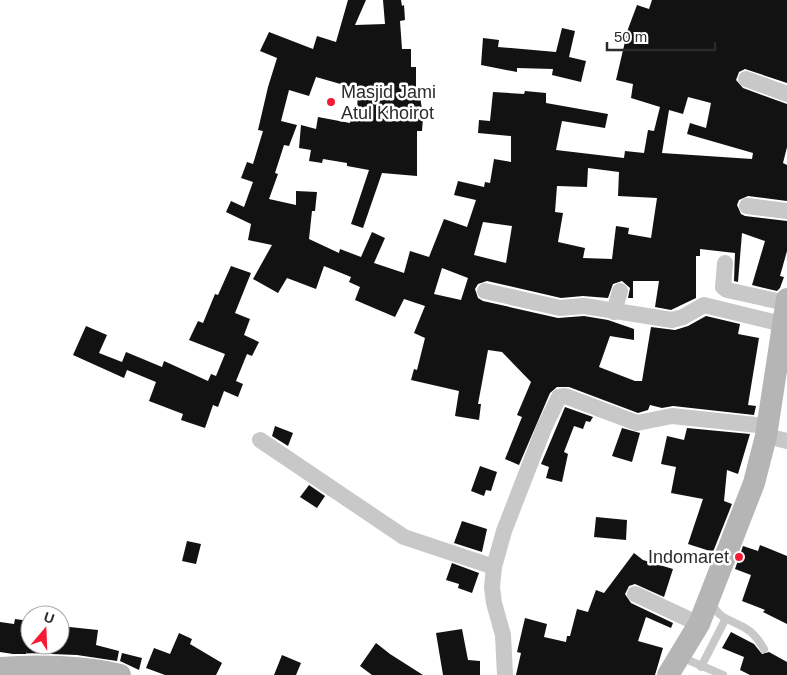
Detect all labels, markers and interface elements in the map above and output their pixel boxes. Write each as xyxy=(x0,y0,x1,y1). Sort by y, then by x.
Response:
scale bar xyxy=(607,20,714,52)
text: 50 m xyxy=(614,28,647,45)
place label: Masjid Jami Atul Khoirot xyxy=(341,82,436,123)
marker: Masjid Jami Atul Khoirot xyxy=(325,96,337,108)
place label: Indomaret xyxy=(648,547,729,567)
marker: Indomaret xyxy=(733,551,745,563)
north arrow xyxy=(20,605,70,655)
text: U xyxy=(42,608,57,627)

